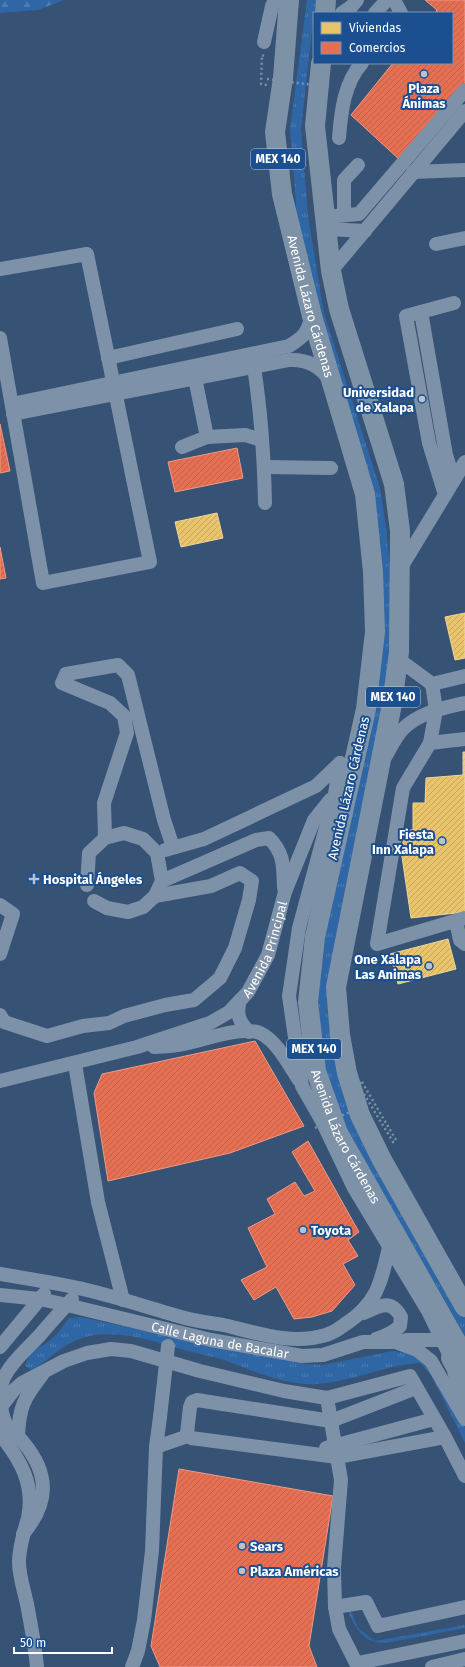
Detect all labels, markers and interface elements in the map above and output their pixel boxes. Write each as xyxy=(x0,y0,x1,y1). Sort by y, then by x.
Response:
legend xyxy=(313,12,453,64)
text: Viviendas xyxy=(349,21,402,35)
text: Comercios xyxy=(349,41,406,55)
marker: Plaza Ánimas xyxy=(419,69,429,79)
place label: Plaza Ánimas xyxy=(401,81,446,111)
road number: MEX 140 xyxy=(251,149,305,169)
street label: Avenida Lázaro Cárdenas xyxy=(284,234,337,379)
place label: Universidad de Xalapa xyxy=(343,385,414,415)
marker: Universidad de Xalapa xyxy=(417,394,427,404)
road number: MEX 140 xyxy=(366,687,420,707)
street label: Avenida Lázaro Cárdenas xyxy=(325,715,372,861)
place label: Fiesta Inn Xalapa xyxy=(372,827,434,857)
marker: Fiesta Inn Xalapa xyxy=(437,836,447,846)
place label: Hospital Ángeles xyxy=(43,871,143,887)
marker: Hospital Ángeles xyxy=(28,873,40,885)
street label: Avenida Principal xyxy=(240,899,290,1001)
place label: One Xalapa Las Animas xyxy=(354,952,422,982)
marker: One Xalapa Las Animas xyxy=(424,961,434,971)
road number: MEX 140 xyxy=(287,1039,341,1059)
street label: Avenida Lázaro Cárdenas xyxy=(308,1067,383,1206)
place label: Toyota xyxy=(311,1223,351,1238)
marker: Toyota xyxy=(298,1225,308,1235)
street label: Calle Laguna de Bacalar xyxy=(150,1319,290,1362)
place label: Sears xyxy=(250,1539,284,1554)
marker: Sears xyxy=(237,1541,247,1551)
place label: Plaza Américas xyxy=(250,1564,339,1579)
marker: Plaza Américas xyxy=(237,1566,247,1576)
scale bar xyxy=(14,1629,112,1655)
text: 50 m xyxy=(20,1636,46,1650)

